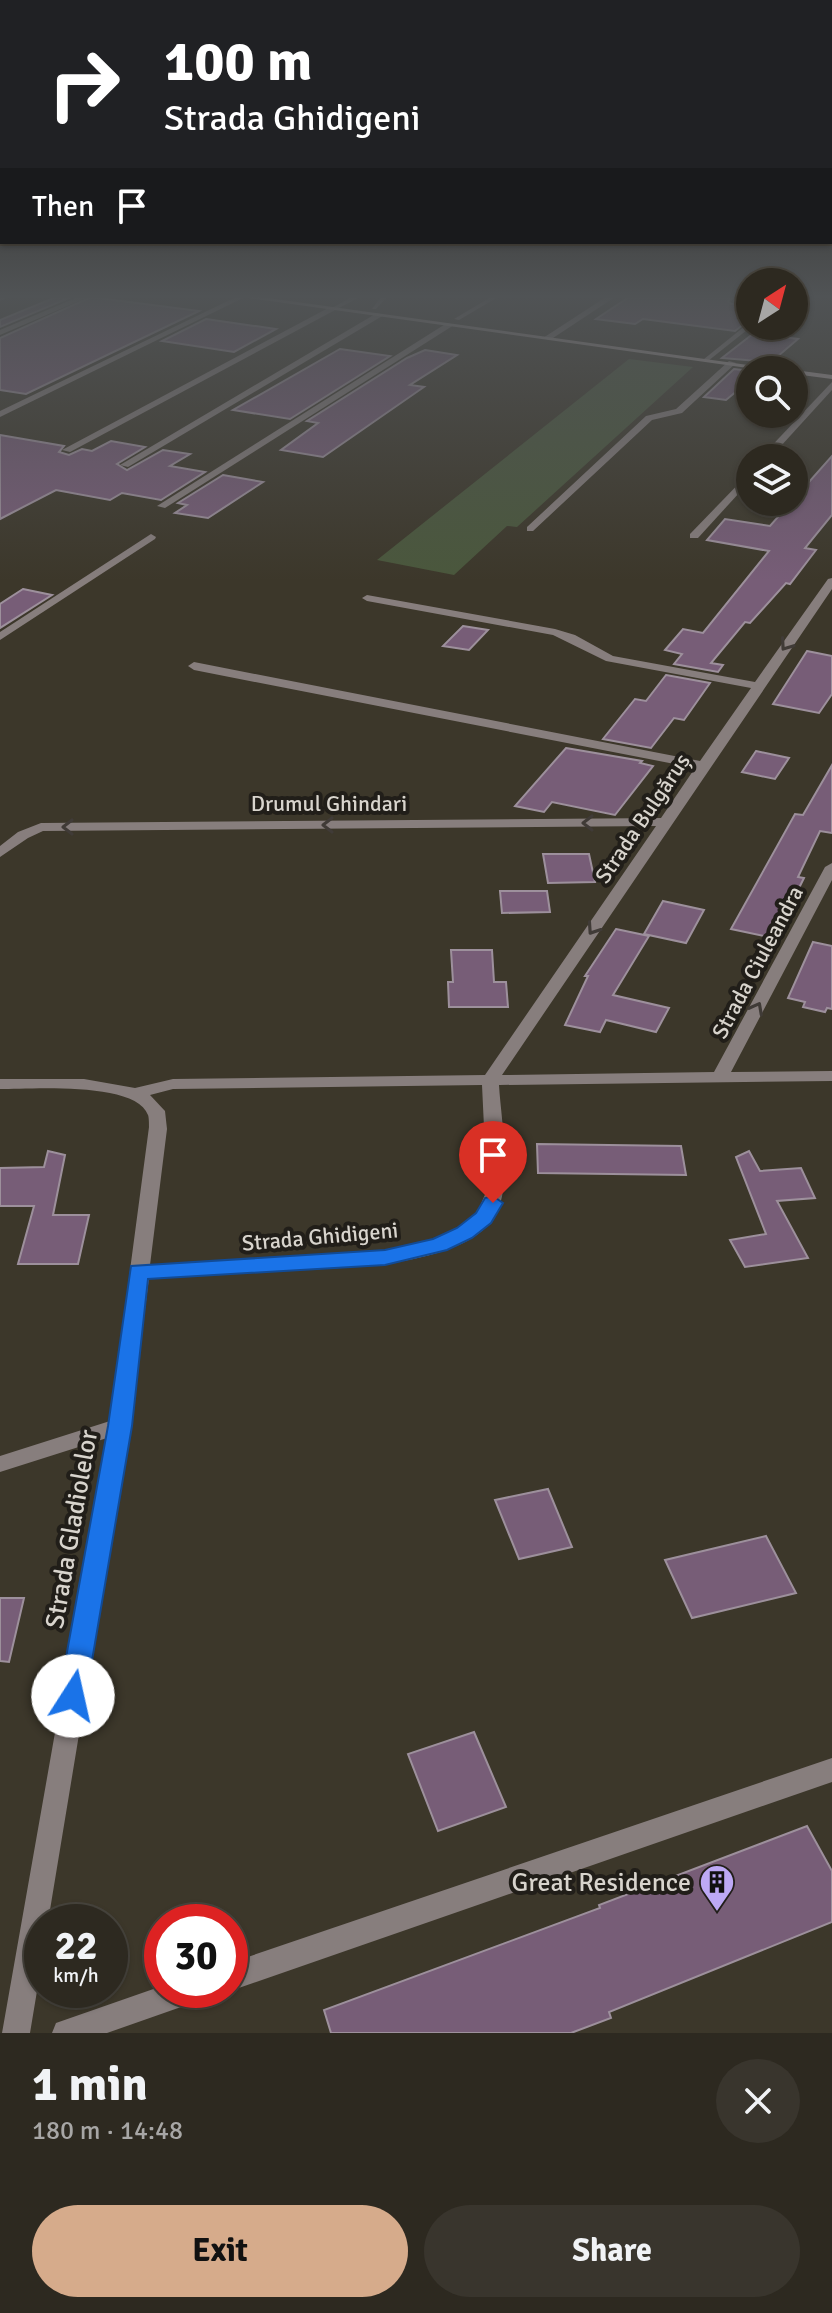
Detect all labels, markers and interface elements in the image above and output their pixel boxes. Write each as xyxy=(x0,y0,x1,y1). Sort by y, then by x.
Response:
text: 100 m xyxy=(164,27,312,96)
icon: right xyxy=(32,32,136,136)
text: Strada Ghidigeni xyxy=(164,96,421,141)
icon: arrive xyxy=(110,184,154,228)
text: Then xyxy=(32,188,94,225)
north arrow xyxy=(736,268,808,340)
map controls xyxy=(736,268,808,516)
button: search xyxy=(736,356,808,428)
button: layers xyxy=(736,444,808,516)
one-way arrow xyxy=(781,636,796,650)
street label: Strada Bulgăruș xyxy=(589,748,696,888)
street label: Drumul Ghindari xyxy=(251,790,407,817)
one-way arrow xyxy=(581,814,594,832)
one-way arrow xyxy=(321,816,334,834)
one-way arrow xyxy=(61,818,74,836)
street label: Strada Ciuleandra xyxy=(706,881,809,1043)
one-way arrow xyxy=(588,921,603,935)
one-way arrow xyxy=(747,1002,762,1017)
pin xyxy=(459,1121,527,1203)
icon: arrive xyxy=(471,1133,515,1177)
street label: Strada Ghidigeni xyxy=(241,1216,399,1257)
street label: Strada Gladiolelor xyxy=(39,1427,105,1631)
position arrow xyxy=(31,1654,115,1738)
building icon: Great Residence xyxy=(698,1863,736,1913)
place label: Great Residence xyxy=(512,1867,691,1899)
speed limit sign: 30 xyxy=(144,1904,248,2008)
text: 22 xyxy=(54,1921,98,1971)
text: km/h xyxy=(53,1963,99,1988)
text: 1 min xyxy=(32,2055,148,2114)
button: close xyxy=(716,2059,800,2143)
text: 180 m · 14:48 xyxy=(32,2115,183,2147)
button: Exit xyxy=(32,2205,408,2297)
button: Share xyxy=(424,2205,800,2297)

